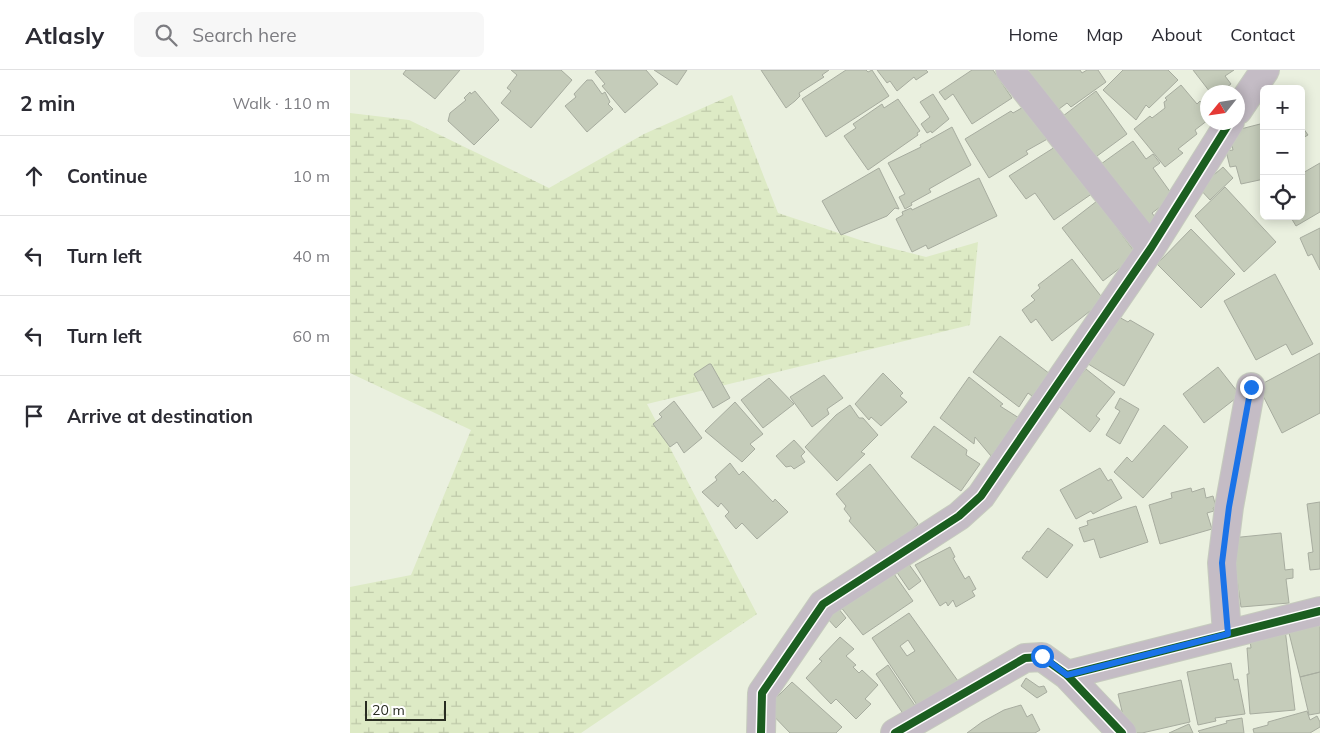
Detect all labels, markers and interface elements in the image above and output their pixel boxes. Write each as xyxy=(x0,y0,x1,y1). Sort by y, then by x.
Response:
search box xyxy=(134,12,484,57)
text: Atlasly xyxy=(25,20,104,50)
icon: search xyxy=(152,21,180,49)
text: Search here xyxy=(192,23,297,47)
text: Home xyxy=(1008,23,1058,46)
text: Map xyxy=(1086,23,1123,46)
text: About xyxy=(1151,23,1202,46)
text: Contact xyxy=(1230,23,1295,46)
north arrow xyxy=(1200,85,1245,130)
map controls xyxy=(1260,85,1305,220)
button: + xyxy=(1260,85,1305,130)
text: 2 min xyxy=(20,90,75,116)
text: Walk · 110 m xyxy=(232,93,330,113)
button: − xyxy=(1260,130,1305,175)
icon: ahead xyxy=(20,162,48,190)
text: Continue xyxy=(67,164,147,188)
text: 10 m xyxy=(293,166,330,186)
button: locate xyxy=(1260,175,1305,220)
icon: left xyxy=(20,242,48,270)
text: Turn left xyxy=(67,244,142,268)
text: 40 m xyxy=(293,246,330,266)
icon: left xyxy=(20,322,48,350)
text: Turn left xyxy=(67,324,142,348)
text: 60 m xyxy=(293,326,330,346)
route end xyxy=(1240,376,1263,399)
icon: arrive xyxy=(20,402,48,430)
text: Arrive at destination xyxy=(67,404,253,428)
route start xyxy=(1031,645,1054,668)
scale bar xyxy=(365,698,446,721)
text: 20 m xyxy=(372,701,405,719)

